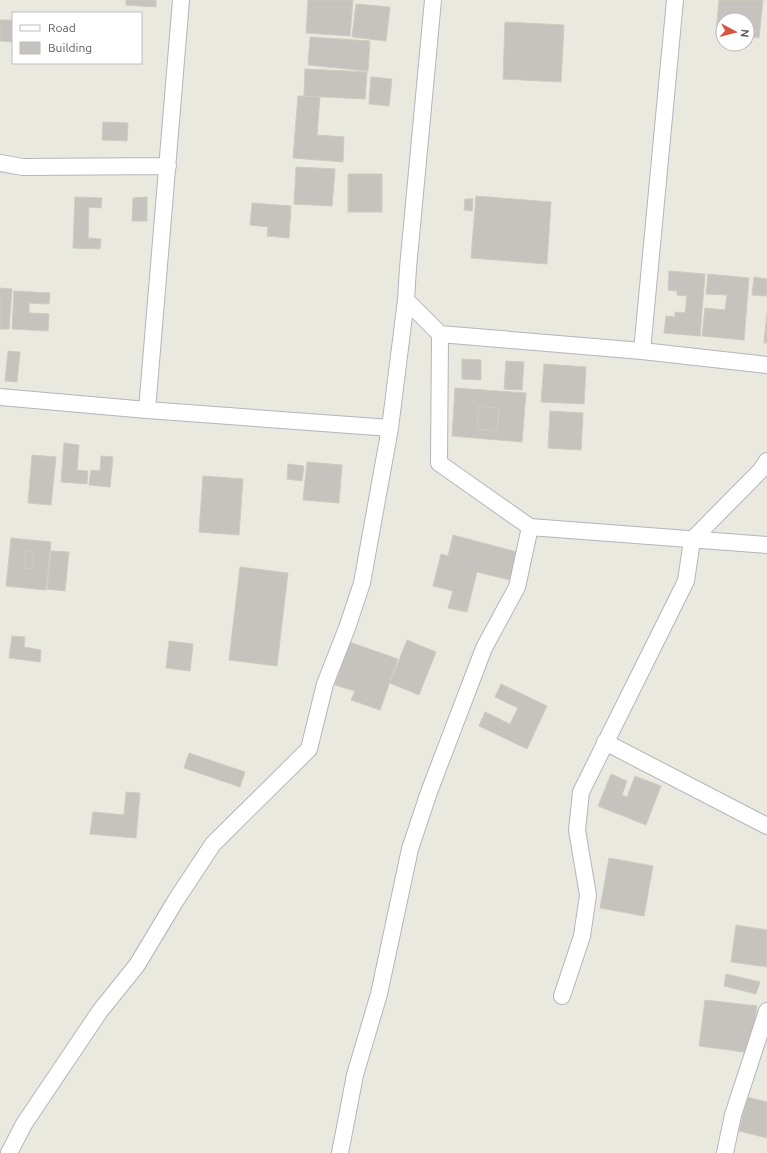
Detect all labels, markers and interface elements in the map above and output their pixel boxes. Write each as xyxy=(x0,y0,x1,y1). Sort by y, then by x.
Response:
legend xyxy=(12,12,142,64)
north arrow xyxy=(715,12,755,52)
text: Road xyxy=(48,21,76,34)
text: N xyxy=(738,28,751,38)
text: Building xyxy=(48,41,92,54)

